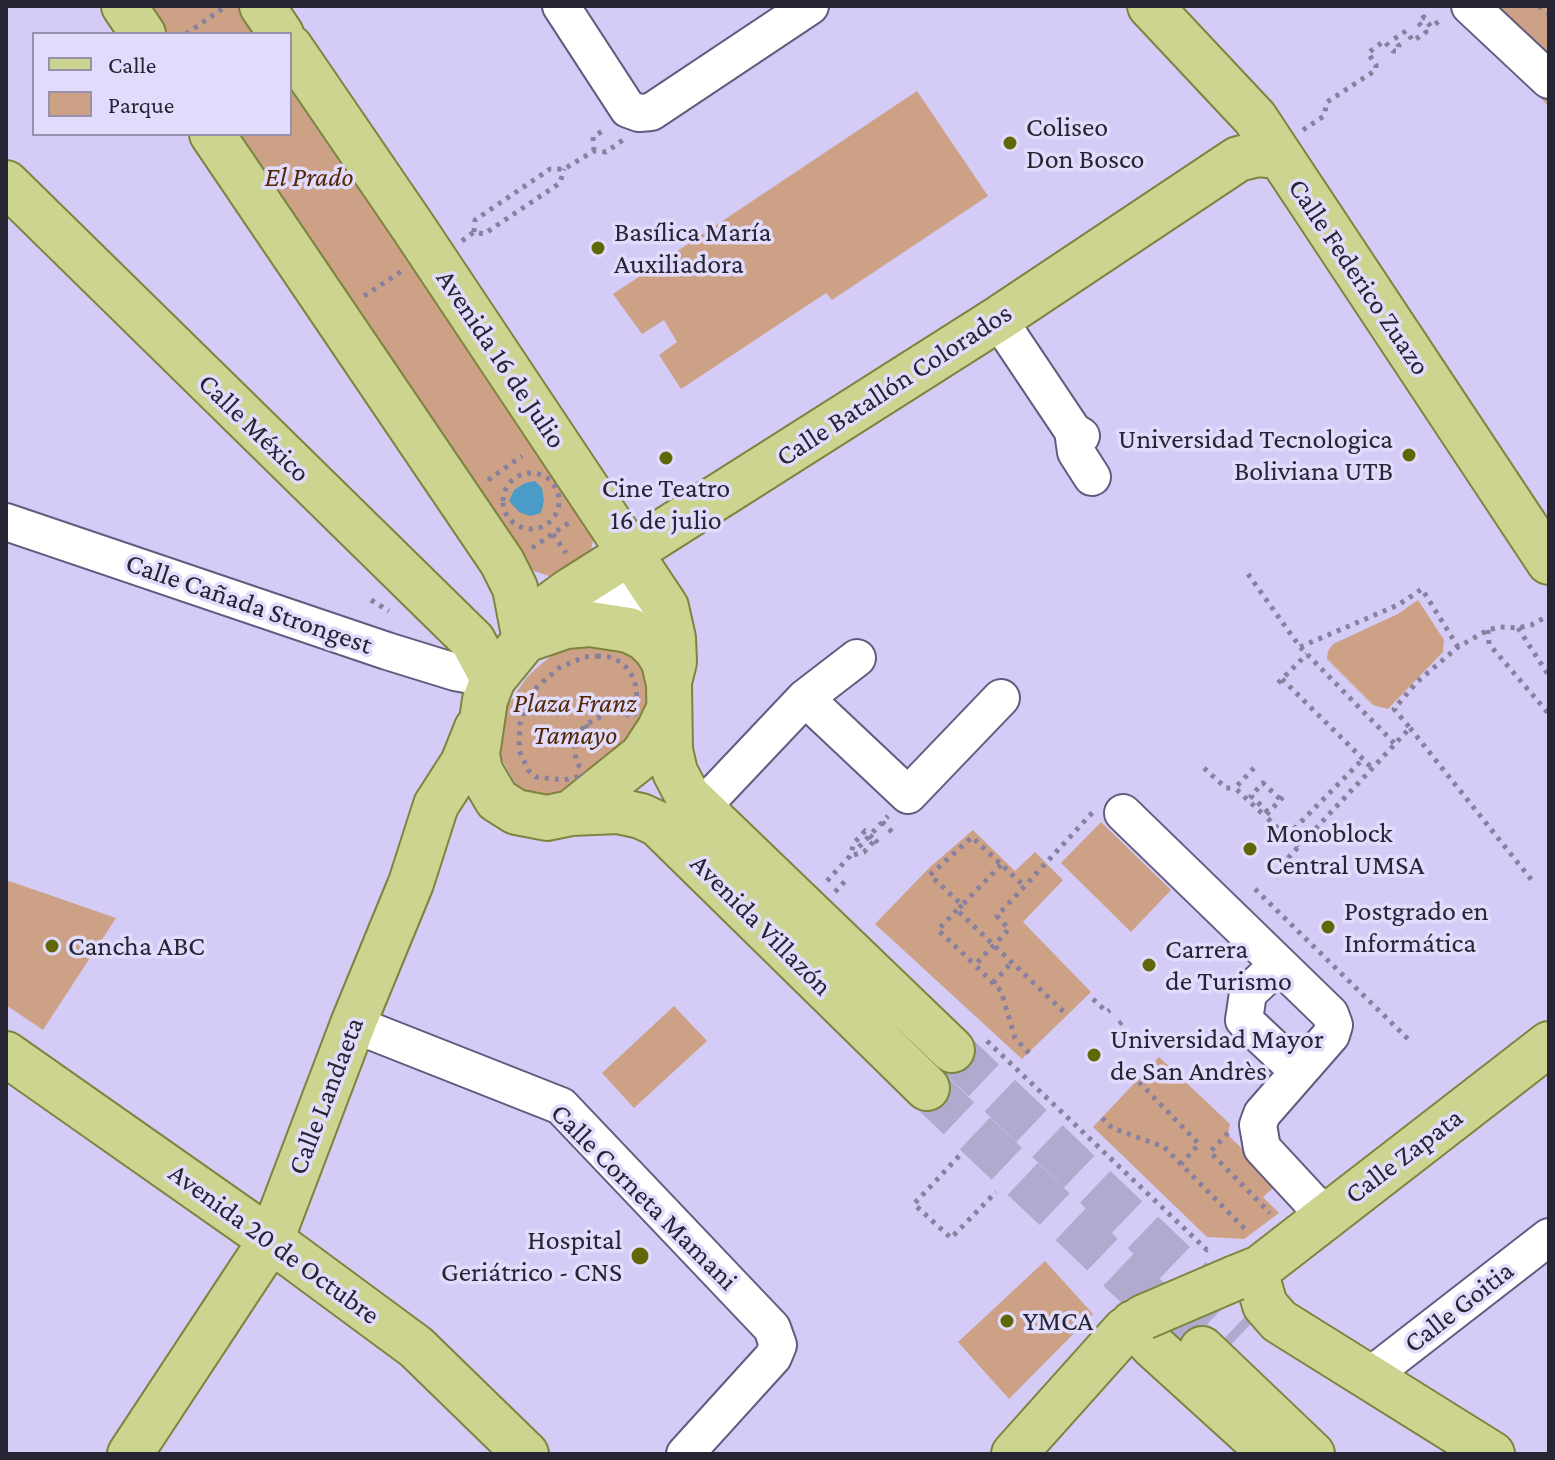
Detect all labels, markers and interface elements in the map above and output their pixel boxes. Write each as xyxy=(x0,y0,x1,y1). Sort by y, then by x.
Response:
legend xyxy=(32,32,292,136)
text: Calle xyxy=(108,51,156,78)
text: Parque xyxy=(108,91,174,118)
place label: Coliseo Don Bosco xyxy=(1026,110,1144,176)
marker: Coliseo Don Bosco xyxy=(1001,134,1019,152)
park label: El Prado xyxy=(265,160,353,194)
street label: Calle Federico Zuazo xyxy=(1281,172,1437,382)
place label: Basílica María Auxiliadora xyxy=(614,215,772,281)
marker: Basílica María Auxiliadora xyxy=(589,239,607,257)
street label: Avenida 16 de Julio xyxy=(429,263,573,455)
street label: Calle Batallón Colorados xyxy=(770,296,1018,474)
street label: Calle México xyxy=(191,366,317,490)
place label: Universidad Tecnologica Boliviana UTB xyxy=(1118,422,1393,488)
marker: Universidad Tecnologica Boliviana UTB xyxy=(1400,446,1418,464)
marker: Cine Teatro 16 de julio xyxy=(657,449,675,467)
place label: Cine Teatro 16 de julio xyxy=(602,471,730,537)
street label: Calle Cañada Strongest xyxy=(121,546,377,662)
park label: Plaza Franz Tamayo xyxy=(513,686,637,752)
place label: Monoblock Central UMSA xyxy=(1266,816,1424,882)
marker: Monoblock Central UMSA xyxy=(1241,840,1259,858)
street label: Avenida Villazón xyxy=(683,847,839,1003)
place label: Postgrado en Informática xyxy=(1344,894,1489,960)
marker: Postgrado en Informática xyxy=(1319,918,1337,936)
place label: Cancha ABC xyxy=(68,929,205,963)
place label: Carrera de Turismo xyxy=(1165,932,1292,998)
marker: Cancha ABC xyxy=(43,937,61,955)
marker: Carrera de Turismo xyxy=(1140,956,1158,974)
street label: Calle Landaeta xyxy=(281,1013,371,1179)
place label: Universidad Mayor de San Andrès xyxy=(1110,1022,1324,1088)
marker: Universidad Mayor de San Andrès xyxy=(1085,1046,1103,1064)
street label: Calle Corneta Mamani xyxy=(544,1097,744,1297)
street label: Calle Zapata xyxy=(1338,1101,1470,1211)
street label: Avenida 20 de Octubre xyxy=(162,1156,386,1332)
place label: Hospital Geriátrico - CNS xyxy=(441,1223,622,1289)
marker: Hospital Geriátrico - CNS xyxy=(629,1245,651,1267)
street label: Calle Goitia xyxy=(1397,1254,1521,1360)
place label: YMCA xyxy=(1023,1304,1093,1338)
marker: YMCA xyxy=(998,1312,1016,1330)

